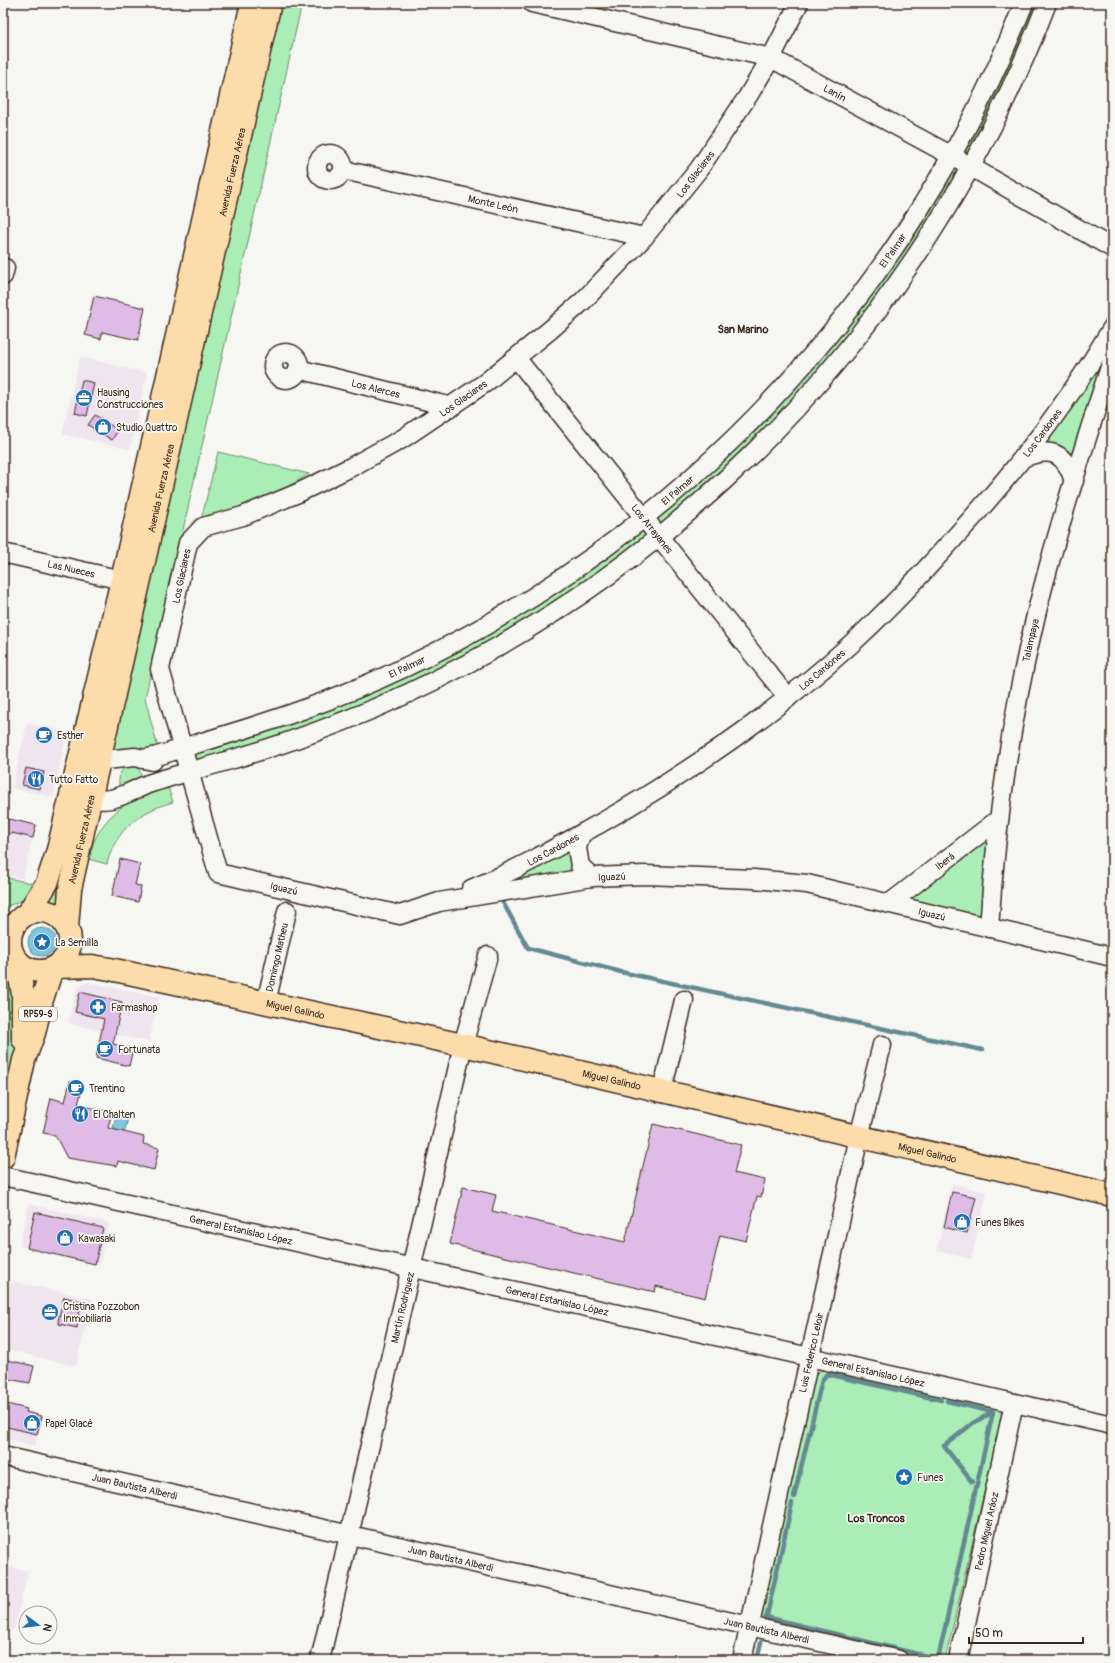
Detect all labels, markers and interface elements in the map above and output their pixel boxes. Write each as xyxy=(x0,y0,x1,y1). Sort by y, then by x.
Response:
street label: Lanín xyxy=(821,82,848,105)
street label: Avenida Fuerza Aérea xyxy=(217,126,249,218)
street label: Los Glaciares xyxy=(674,148,718,200)
street label: Monte León xyxy=(467,193,520,216)
street label: El Palmar xyxy=(877,231,910,270)
district label: San Marino xyxy=(718,323,769,336)
street label: Los Alerces xyxy=(350,377,401,401)
street label: Los Glaciares xyxy=(437,378,490,420)
place label: Hausing Construcciones xyxy=(97,387,164,411)
office icon: Hausing Construcciones xyxy=(74,388,94,408)
street label: Los Cardones xyxy=(1021,407,1065,460)
shop icon: Studio Quattro xyxy=(93,417,113,437)
place label: Studio Quattro xyxy=(116,422,178,434)
street label: Avenida Fuerza Aérea xyxy=(146,443,177,534)
street label: El Palmar xyxy=(659,473,697,508)
street label: Los Arrayanes xyxy=(628,502,675,557)
street label: Los Glaciares xyxy=(170,547,194,605)
street label: Las Nueces xyxy=(46,558,96,581)
street label: Talampaya xyxy=(1020,617,1042,663)
street label: Los Cardones xyxy=(797,647,848,693)
street label: El Palmar xyxy=(387,653,428,681)
cafe icon: Esther xyxy=(34,725,54,745)
place label: Esther xyxy=(57,730,84,742)
restaurant icon: Tutto Fatto xyxy=(26,769,46,789)
place label: Tutto Fatto xyxy=(49,774,99,786)
street label: Avenida Fuerza Aérea xyxy=(66,794,98,885)
street label: Los Cardones xyxy=(525,831,582,869)
street label: Iberá xyxy=(933,850,957,873)
street label: Iguazú xyxy=(598,871,626,884)
street label: Iguazú xyxy=(269,880,299,898)
street label: Iguazú xyxy=(917,906,947,924)
street label: Domingo Matheu xyxy=(264,922,291,993)
place icon: La Semilla xyxy=(32,932,52,952)
place label: La Semilla xyxy=(55,937,99,949)
pharmacy icon: Farmashop xyxy=(88,997,108,1017)
street label: Miguel Galindo xyxy=(265,998,326,1022)
place label: Farmashop xyxy=(111,1002,158,1014)
road number: RP59-S xyxy=(19,1007,57,1021)
cafe icon: Fortunata xyxy=(95,1039,115,1059)
place label: Fortunata xyxy=(118,1044,161,1056)
street label: Miguel Galindo xyxy=(581,1068,643,1093)
cafe icon: Trentino xyxy=(66,1078,86,1098)
place label: Trentino xyxy=(89,1083,125,1095)
restaurant icon: El Chalten xyxy=(70,1104,90,1124)
place label: El Chalten xyxy=(93,1109,135,1121)
street label: Miguel Galindo xyxy=(897,1141,958,1166)
shop icon: Funes Bikes xyxy=(952,1212,972,1232)
street label: General Estanislao López xyxy=(188,1213,294,1248)
place label: Funes Bikes xyxy=(975,1217,1025,1229)
shop icon: Kawasaki xyxy=(55,1228,75,1248)
place label: Kawasaki xyxy=(78,1233,115,1245)
street label: Martín Rodríguez xyxy=(389,1271,417,1344)
street label: General Estanislao López xyxy=(504,1284,610,1319)
place label: Cristina Pozzobon Inmobiliaria xyxy=(63,1301,140,1325)
office icon: Cristina Pozzobon Inmobiliaria xyxy=(40,1302,60,1322)
street label: Luis Federico Leloir xyxy=(797,1311,827,1394)
street label: General Estanislao López xyxy=(820,1355,926,1390)
shop icon: Papel Glacé xyxy=(22,1413,42,1433)
place label: Papel Glacé xyxy=(45,1418,93,1430)
place icon: Funes xyxy=(894,1467,914,1487)
street label: Juan Bautista Alberdi xyxy=(91,1471,178,1503)
place label: Funes xyxy=(917,1472,944,1484)
street label: Pedro Miguel Aráoz xyxy=(973,1491,1001,1572)
district label: Los Troncos xyxy=(847,1512,905,1525)
street label: Juan Bautista Alberdi xyxy=(407,1543,494,1574)
north arrow xyxy=(18,1605,58,1645)
street label: Juan Bautista Alberdi xyxy=(722,1615,810,1646)
scale bar xyxy=(969,1619,1083,1645)
text: N xyxy=(40,1622,54,1633)
text: 50 m xyxy=(975,1626,1003,1641)

